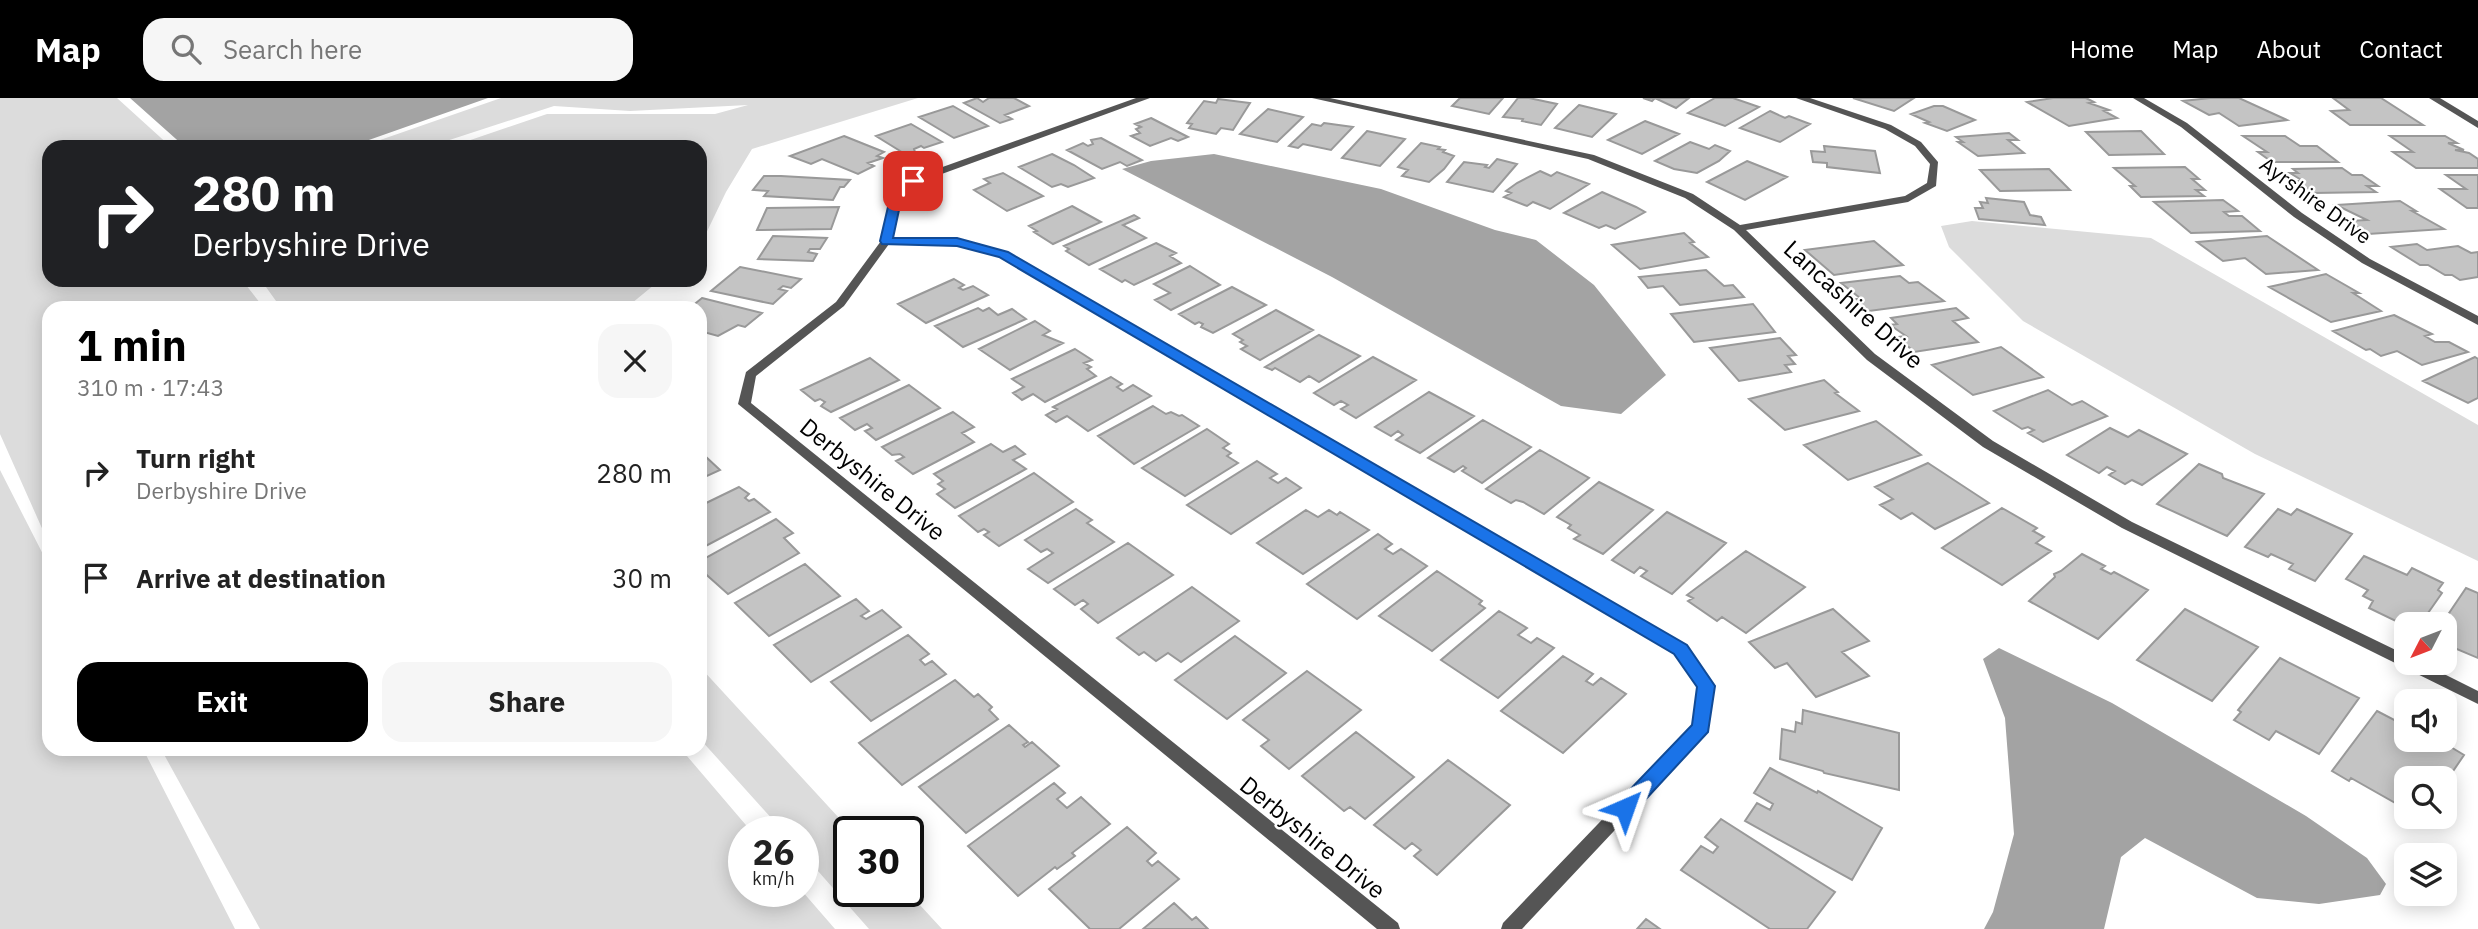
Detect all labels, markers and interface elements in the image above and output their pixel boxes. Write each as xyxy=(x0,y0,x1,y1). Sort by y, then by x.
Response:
search box xyxy=(143,18,633,81)
text: Map xyxy=(35,28,101,71)
icon: search xyxy=(167,30,205,68)
text: Search here xyxy=(223,32,362,66)
text: Home xyxy=(2070,33,2134,65)
text: Map xyxy=(2172,33,2218,65)
text: About xyxy=(2256,33,2321,65)
text: Contact xyxy=(2359,33,2443,65)
street label: Ayrshire Drive xyxy=(2255,150,2377,250)
pin xyxy=(883,151,943,211)
text: 280 m xyxy=(192,161,336,224)
icon: arrive xyxy=(894,162,932,200)
icon: right xyxy=(77,168,168,259)
text: Derbyshire Drive xyxy=(192,223,430,265)
street label: Lancashire Drive xyxy=(1777,233,1931,375)
text: 1 min xyxy=(77,318,187,373)
button: close xyxy=(598,324,672,398)
text: 310 m · 17:43 xyxy=(77,372,224,402)
street label: Derbyshire Drive xyxy=(794,410,952,548)
text: Turn right xyxy=(136,441,255,475)
icon: right xyxy=(77,454,115,492)
text: 280 m xyxy=(596,456,672,490)
text: Derbyshire Drive xyxy=(136,475,307,505)
icon: arrive xyxy=(77,559,115,597)
text: Arrive at destination xyxy=(136,561,386,595)
text: 30 m xyxy=(612,561,672,595)
north arrow xyxy=(2394,612,2457,676)
map controls xyxy=(2394,612,2457,906)
button: Exit xyxy=(77,662,368,742)
button: Share xyxy=(382,662,672,742)
button: sound xyxy=(2394,689,2457,752)
button: search xyxy=(2394,766,2457,829)
street label: Derbyshire Drive xyxy=(1234,768,1392,906)
position arrow xyxy=(1588,771,1662,845)
speed limit sign: 30 xyxy=(833,816,924,907)
text: 26 xyxy=(752,829,795,875)
button: layers xyxy=(2394,843,2457,906)
text: km/h xyxy=(752,867,795,890)

